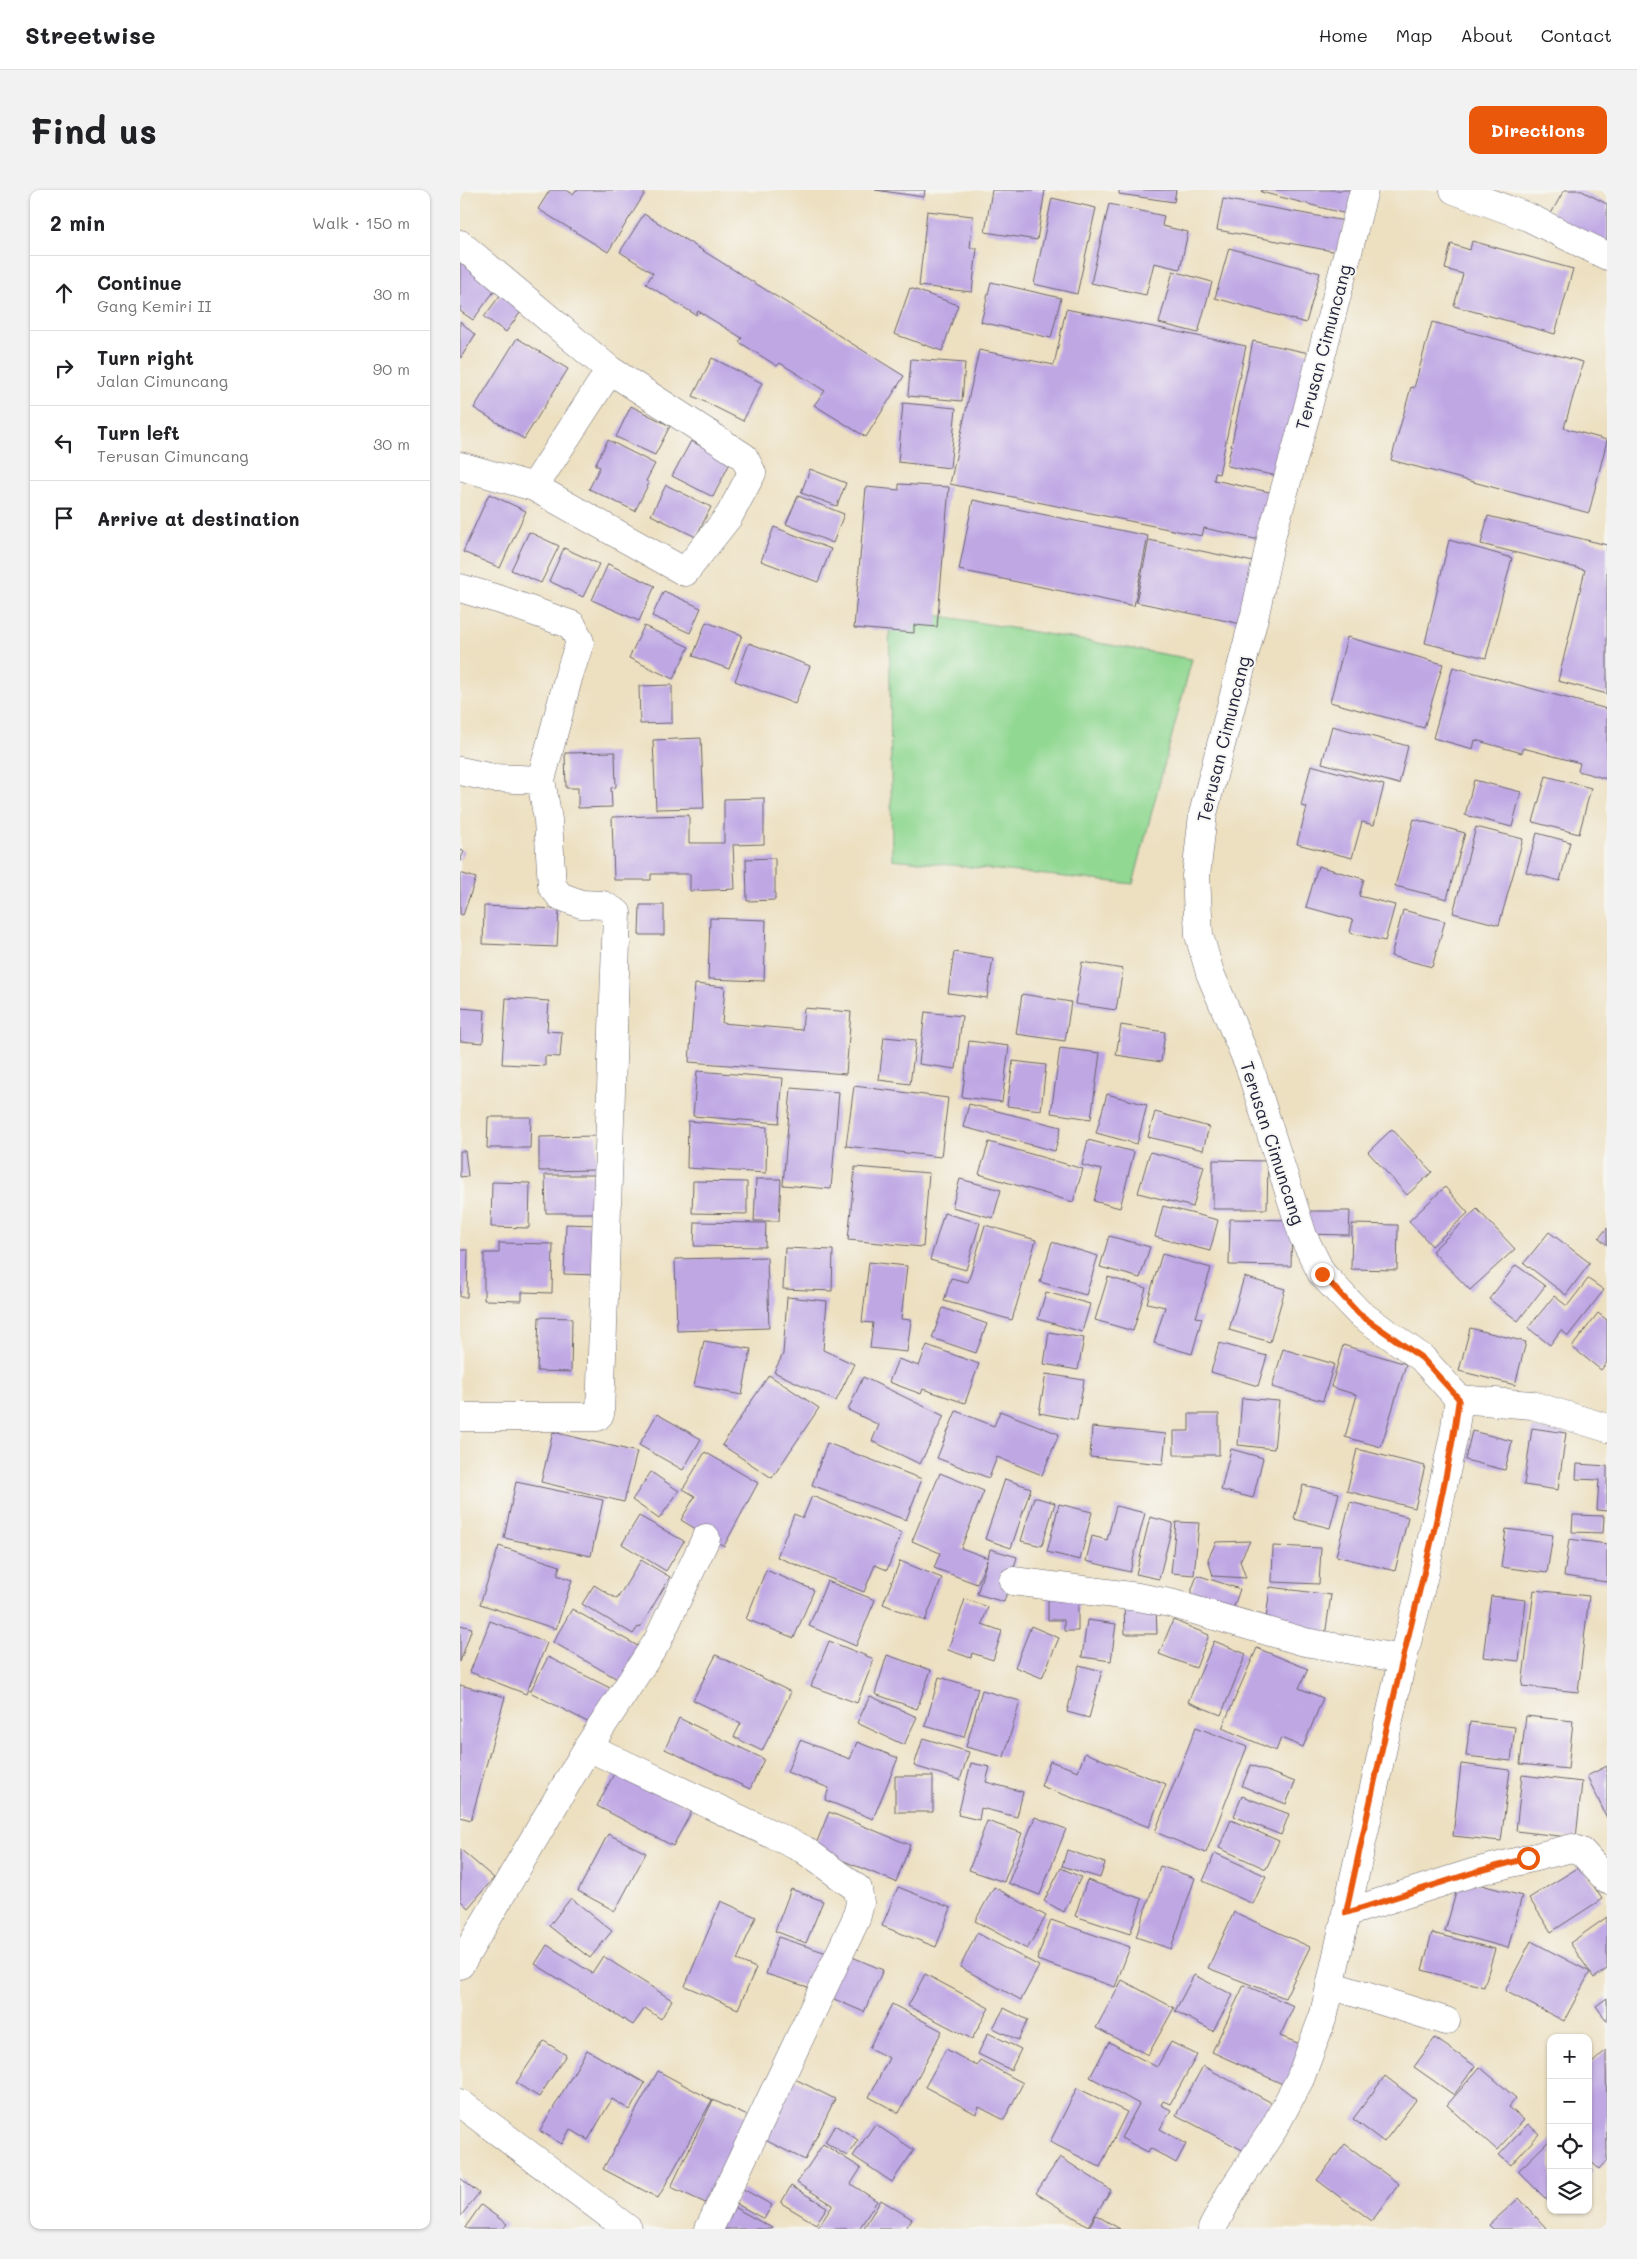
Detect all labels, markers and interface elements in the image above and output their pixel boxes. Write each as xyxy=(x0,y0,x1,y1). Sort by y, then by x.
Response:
text: Streetwise xyxy=(25,19,155,50)
text: Home xyxy=(1319,23,1368,47)
text: Map xyxy=(1396,23,1432,47)
text: About xyxy=(1460,23,1513,47)
text: Contact xyxy=(1541,23,1612,47)
button: Directions xyxy=(1469,106,1607,154)
text: Find us xyxy=(30,107,157,153)
text: 2 min xyxy=(50,209,105,236)
text: Walk · 150 m xyxy=(312,212,410,233)
street label: Terusan Cimuncang xyxy=(1289,262,1357,432)
text: Continue xyxy=(97,270,182,295)
icon: ahead xyxy=(50,279,78,307)
text: 30 m xyxy=(373,283,410,304)
text: Gang Kemiri II xyxy=(97,295,211,316)
text: Turn right xyxy=(97,345,194,370)
icon: right xyxy=(50,354,78,382)
text: 90 m xyxy=(373,358,410,379)
text: Jalan Cimuncang xyxy=(97,370,228,391)
text: Turn left xyxy=(97,420,180,445)
icon: left xyxy=(50,429,78,457)
text: 30 m xyxy=(373,433,410,454)
text: Terusan Cimuncang xyxy=(97,445,249,466)
icon: arrive xyxy=(50,504,78,532)
text: Arrive at destination xyxy=(97,506,300,531)
street label: Terusan Cimuncang xyxy=(1191,653,1255,825)
street label: Terusan Cimuncang xyxy=(1235,1058,1311,1228)
route end xyxy=(1311,1263,1334,1286)
route start xyxy=(1517,1847,1540,1870)
map controls xyxy=(1547,2034,1592,2214)
button: + xyxy=(1547,2034,1592,2079)
button: − xyxy=(1547,2079,1592,2124)
button: locate xyxy=(1547,2124,1592,2169)
button: layers xyxy=(1547,2169,1592,2214)

